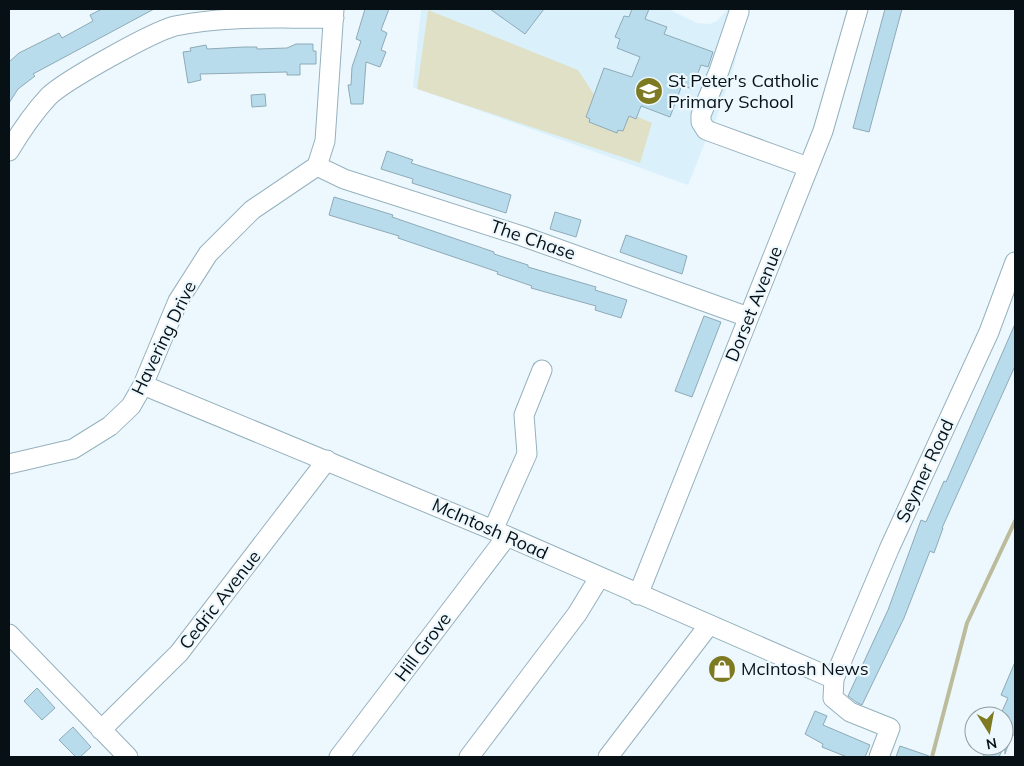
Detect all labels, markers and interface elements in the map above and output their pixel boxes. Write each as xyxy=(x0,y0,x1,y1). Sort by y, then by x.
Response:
place label: St Peter's Catholic Primary School xyxy=(668,69,819,113)
school or university icon: St Peter's Catholic Primary School xyxy=(634,76,664,106)
street label: The Chase xyxy=(488,214,579,265)
street label: Dorset Avenue xyxy=(720,243,787,365)
street label: Havering Drive xyxy=(126,277,201,399)
street label: Seymer Road xyxy=(891,415,959,526)
street label: McIntosh Road xyxy=(429,493,552,564)
street label: Cedric Avenue xyxy=(174,546,265,654)
street label: Hill Grove xyxy=(389,608,456,686)
shop icon: McIntosh News xyxy=(707,654,737,684)
place label: McIntosh News xyxy=(741,657,869,680)
north arrow xyxy=(964,706,1014,756)
text: N xyxy=(985,734,998,754)

